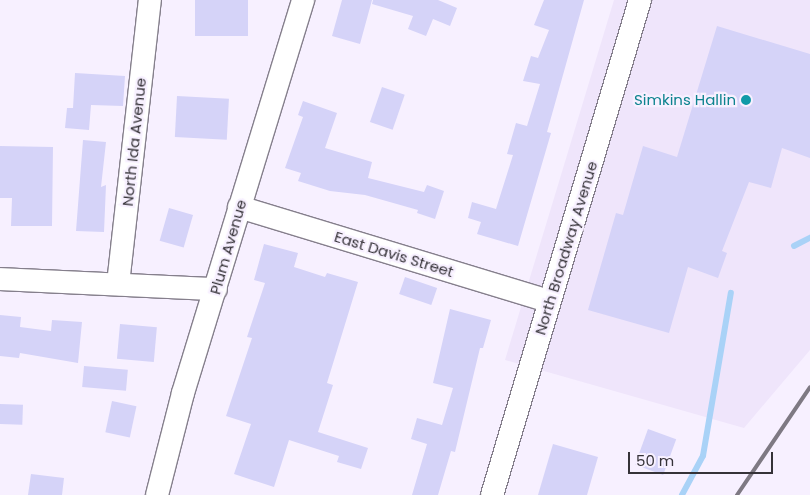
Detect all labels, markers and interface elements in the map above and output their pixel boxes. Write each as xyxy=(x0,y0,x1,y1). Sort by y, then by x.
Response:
street label: North Ida Avenue xyxy=(118,77,150,207)
place label: Simkins Hallin xyxy=(634,91,736,109)
marker: Simkins Hallin xyxy=(740,94,752,106)
street label: North Broadway Avenue xyxy=(531,159,601,337)
street label: Plum Avenue xyxy=(206,198,250,296)
street label: East Davis Street xyxy=(332,227,456,281)
scale bar xyxy=(630,442,775,474)
text: 50 m xyxy=(636,450,674,471)

